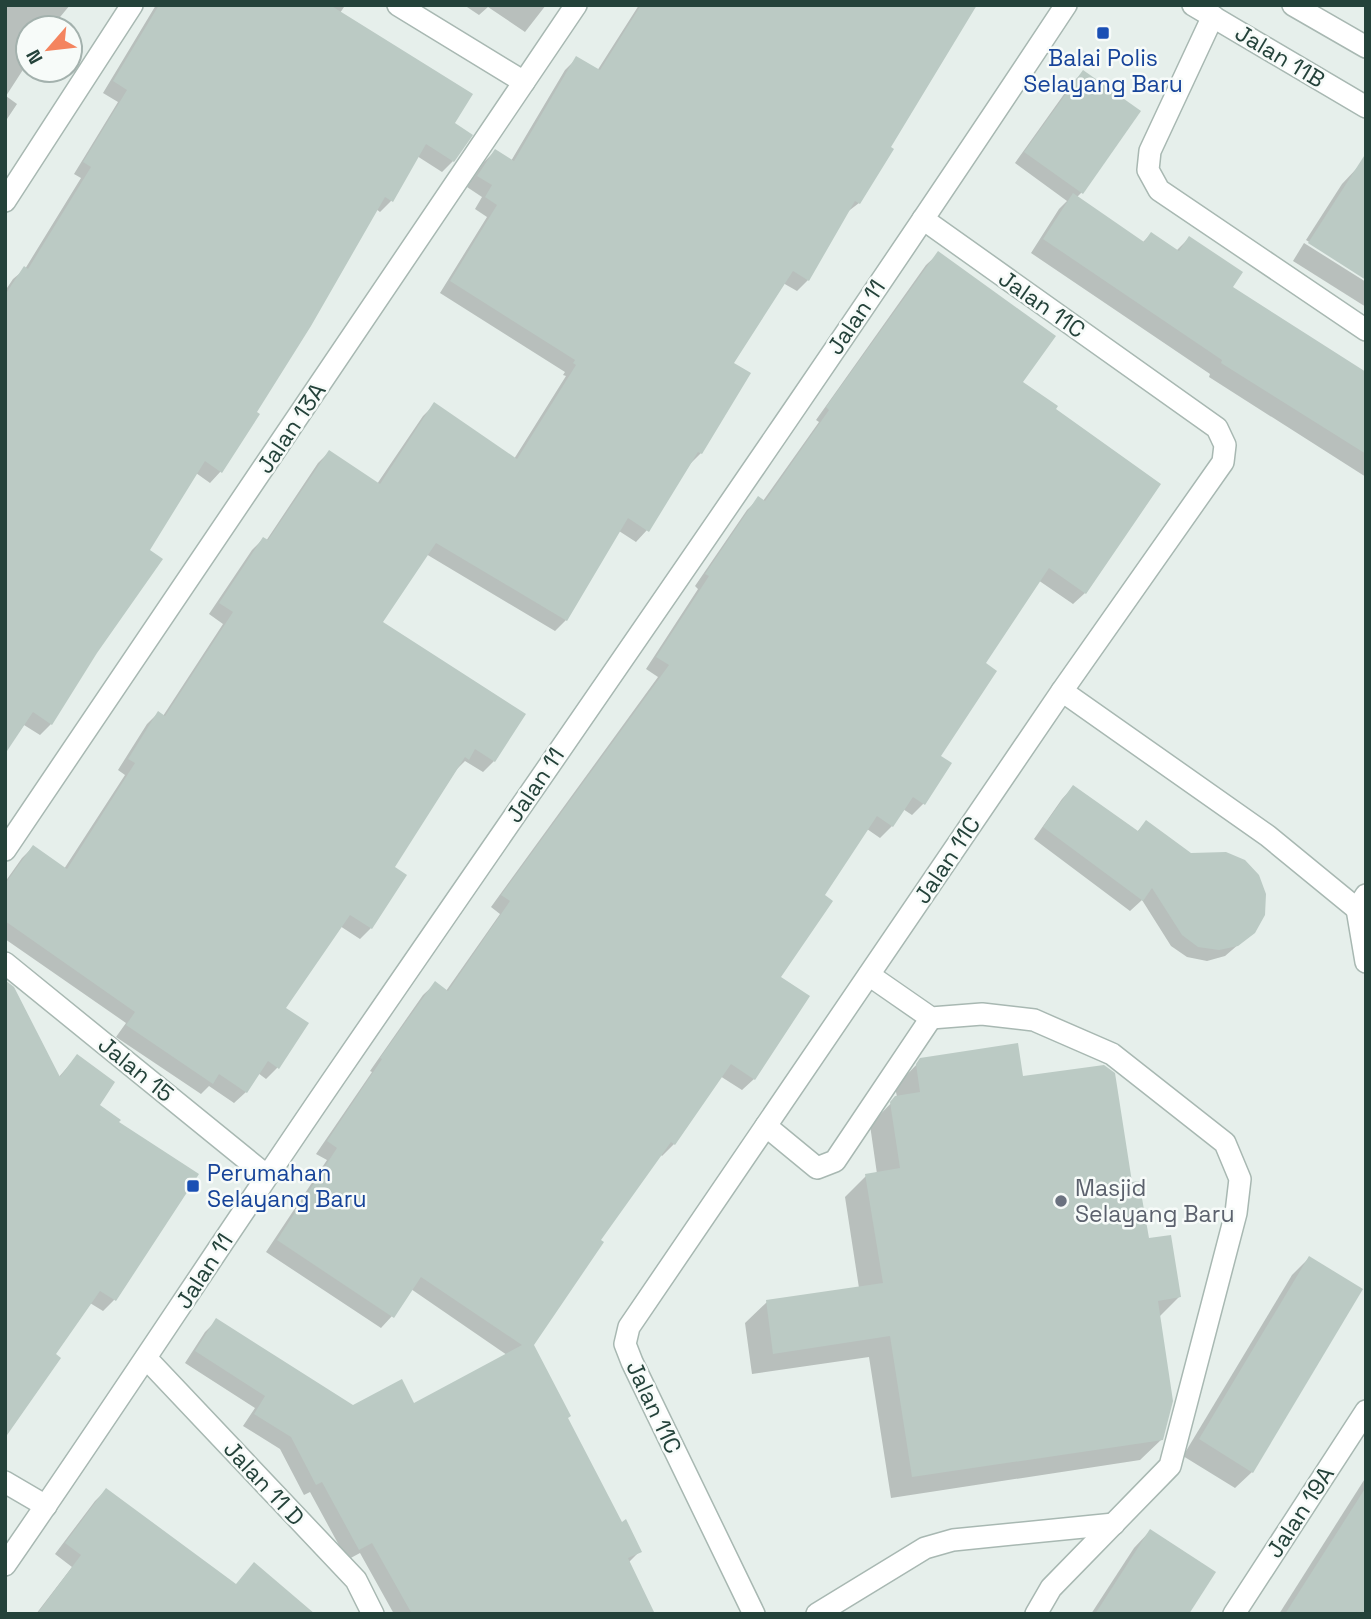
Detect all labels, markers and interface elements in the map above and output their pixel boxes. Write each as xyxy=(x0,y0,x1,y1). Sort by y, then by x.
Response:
north arrow xyxy=(14,14,84,84)
street label: Jalan 11B xyxy=(1230,17,1330,95)
marker: Balai Polis Selayang Baru xyxy=(1095,25,1111,41)
place label: Balai Polis Selayang Baru xyxy=(1023,43,1183,99)
text: N xyxy=(20,45,48,68)
street label: Jalan 11C xyxy=(993,263,1091,345)
street label: Jalan 11 xyxy=(820,274,892,360)
street label: Jalan 13A xyxy=(250,377,332,479)
street label: Jalan 11 xyxy=(499,742,571,828)
street label: Jalan 11C xyxy=(907,811,987,909)
street label: Jalan 15 xyxy=(92,1029,180,1109)
place label: Perumahan Selayang Baru xyxy=(207,1158,367,1214)
place label: Masjid Selayang Baru xyxy=(1075,1173,1235,1229)
marker: Perumahan Selayang Baru xyxy=(185,1178,201,1194)
marker: Masjid Selayang Baru xyxy=(1053,1193,1069,1209)
street label: Jalan 11 xyxy=(168,1227,240,1315)
street label: Jalan 11C xyxy=(619,1356,689,1458)
street label: Jalan 11 D xyxy=(217,1434,311,1532)
street label: Jalan 19A xyxy=(1259,1460,1341,1564)

